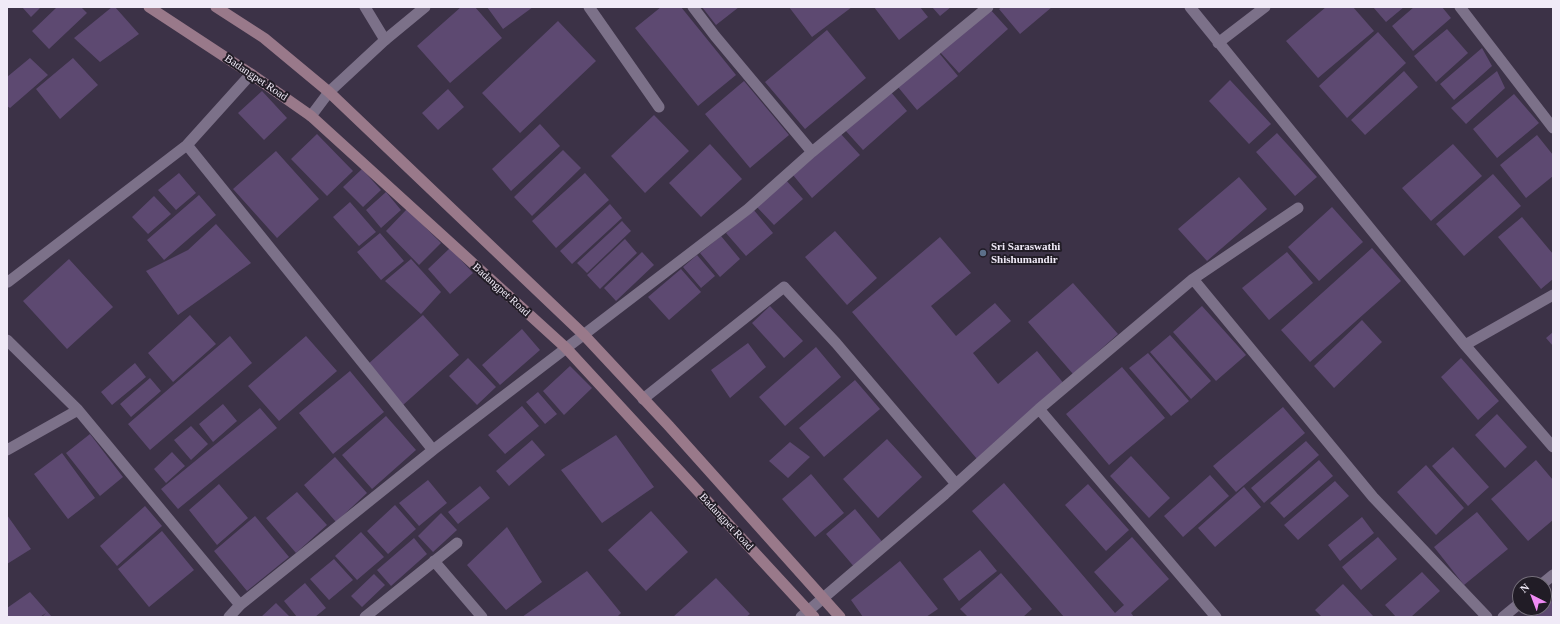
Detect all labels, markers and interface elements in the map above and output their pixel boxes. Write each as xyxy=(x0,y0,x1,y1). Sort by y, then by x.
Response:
street label: Badangpet Road xyxy=(222,52,290,104)
place label: Sri Saraswathi Shishumandir xyxy=(991,240,1060,266)
marker: Sri Saraswathi Shishumandir xyxy=(978,248,988,258)
street label: Badangpet Road xyxy=(469,261,533,319)
street label: Badangpet Road xyxy=(696,491,756,553)
north arrow xyxy=(1512,576,1552,616)
text: N xyxy=(1518,581,1532,595)

